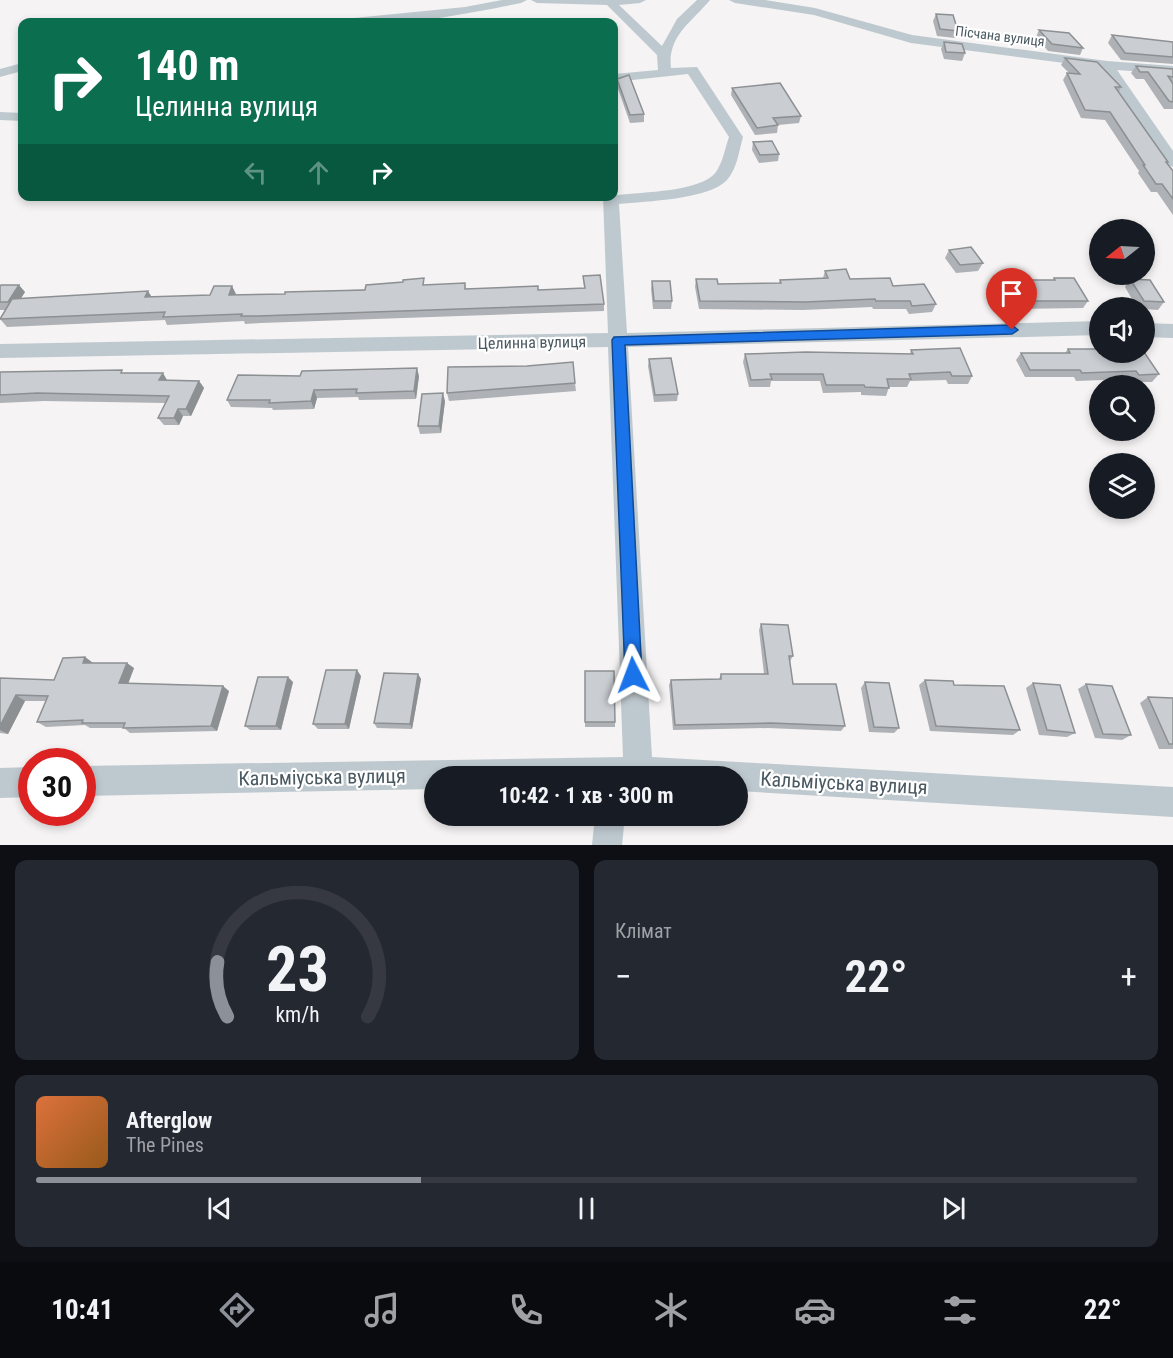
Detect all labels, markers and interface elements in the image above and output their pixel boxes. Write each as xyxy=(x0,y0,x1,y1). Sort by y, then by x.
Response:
street label: Пiсчана вулиця xyxy=(954,23,1046,49)
text: 140 m xyxy=(135,41,240,90)
icon: right xyxy=(36,42,114,120)
text: Целинна вулиця xyxy=(135,91,318,123)
icon: left xyxy=(239,156,272,189)
icon: ahead xyxy=(302,156,335,189)
icon: right xyxy=(365,156,398,189)
north arrow xyxy=(1089,219,1155,285)
map controls xyxy=(1089,219,1155,519)
pin xyxy=(986,268,1037,330)
icon: arrive xyxy=(995,277,1028,310)
button: sound xyxy=(1089,297,1155,363)
street label: Целинна вулиця xyxy=(478,332,586,353)
button: search xyxy=(1089,375,1155,441)
button: layers xyxy=(1089,453,1155,519)
position arrow xyxy=(601,643,665,707)
speed limit sign: 30 xyxy=(18,748,96,826)
street label: Кальміуська вулиця xyxy=(238,764,406,790)
street label: Кальміуська вулиця xyxy=(760,767,928,799)
text: 10:42 · 1 хв · 300 m xyxy=(498,783,674,808)
text: Клімат xyxy=(615,919,672,943)
text: 23 xyxy=(265,933,329,1006)
text: 22° xyxy=(845,950,908,1003)
text: − xyxy=(615,957,632,996)
text: + xyxy=(1121,957,1137,996)
text: km/h xyxy=(275,1002,319,1027)
text: Afterglow xyxy=(126,1108,212,1133)
text: The Pines xyxy=(126,1133,204,1157)
icon: previous xyxy=(203,1192,236,1225)
icon: pause xyxy=(570,1192,603,1225)
icon: next xyxy=(937,1192,970,1225)
icon: directions xyxy=(216,1289,258,1331)
icon: music xyxy=(361,1289,403,1331)
icon: phone xyxy=(505,1289,547,1331)
icon: climate xyxy=(650,1289,692,1331)
icon: car xyxy=(794,1289,836,1331)
icon: filters xyxy=(939,1289,981,1331)
text: 10:41 xyxy=(51,1294,113,1326)
text: 22° xyxy=(1084,1294,1122,1326)

